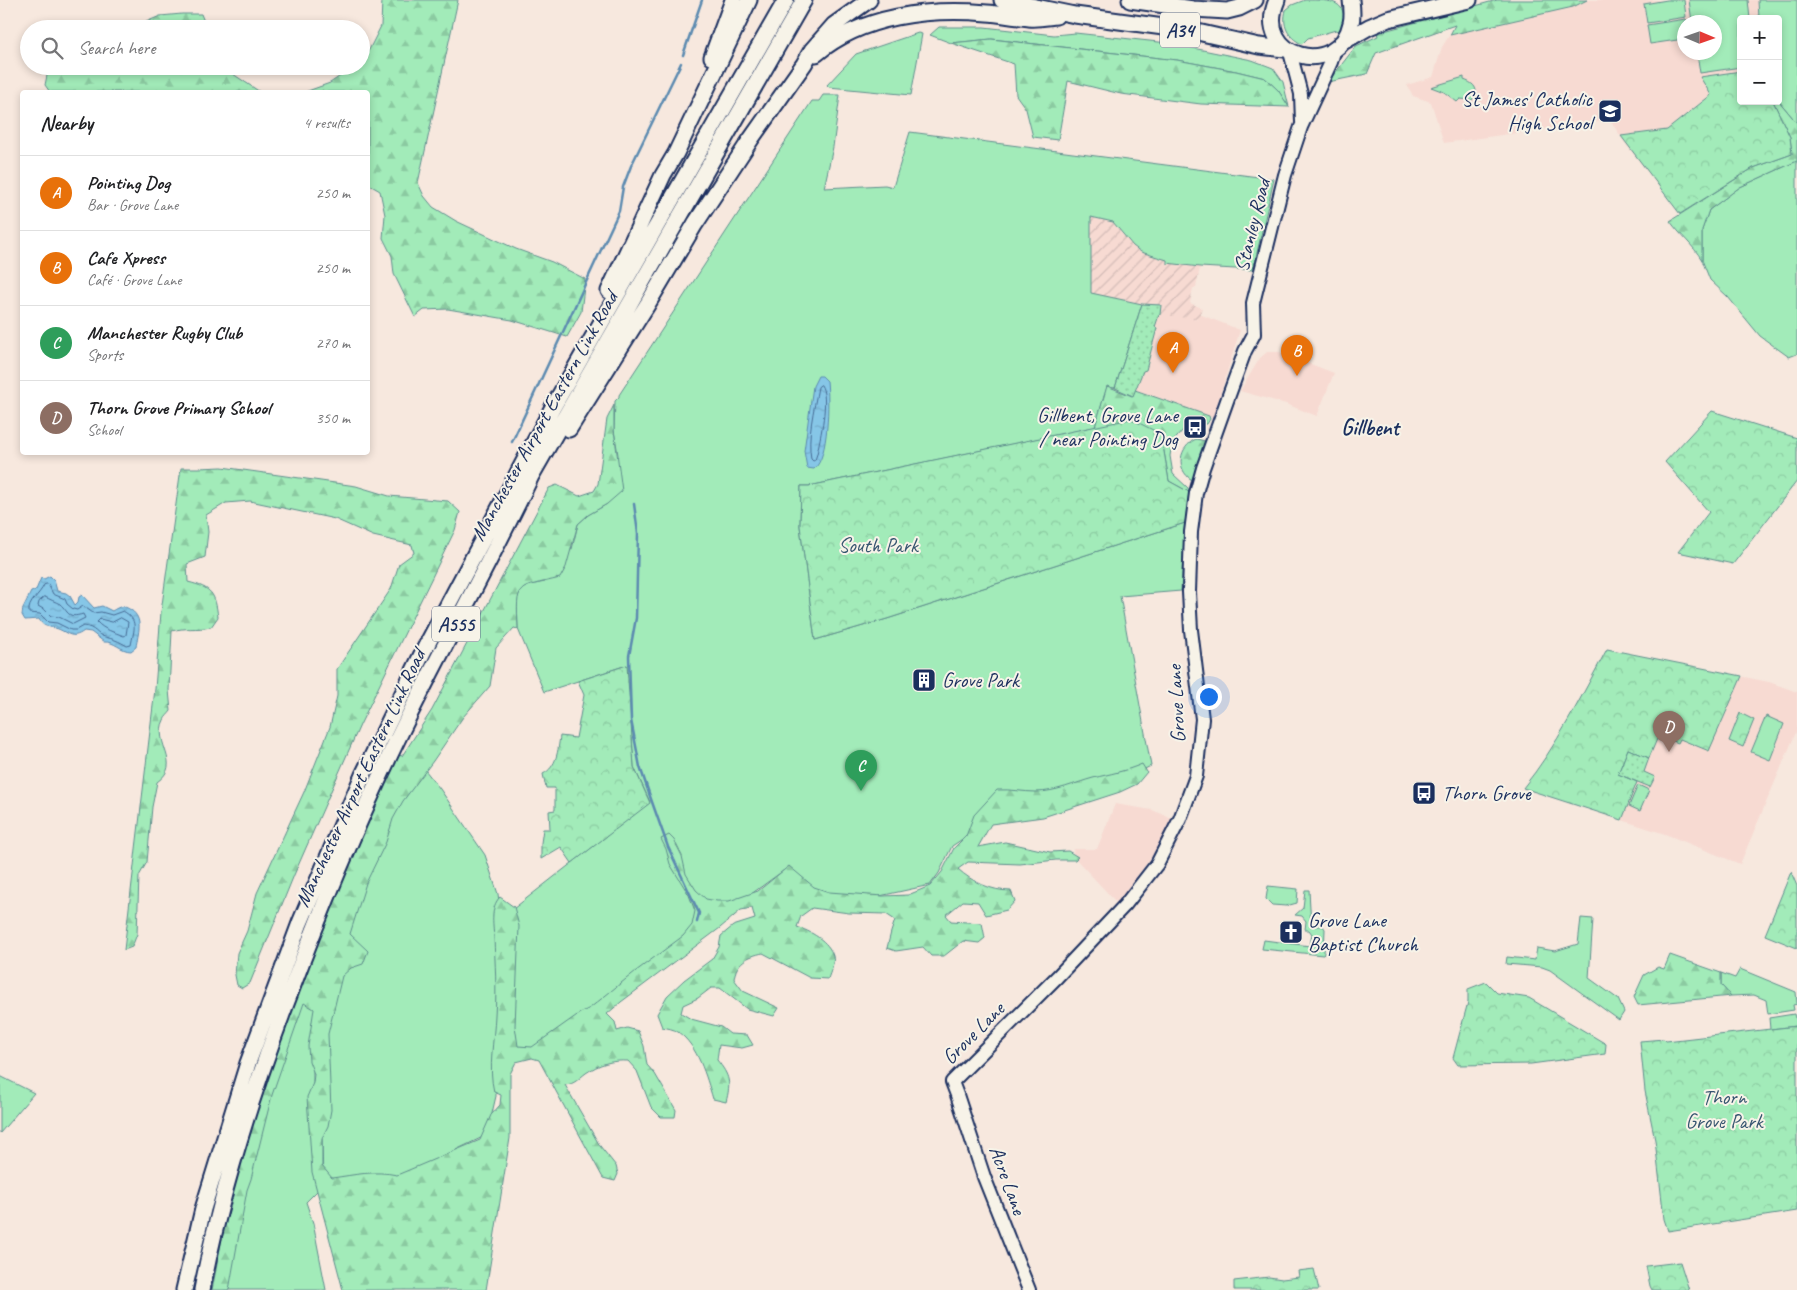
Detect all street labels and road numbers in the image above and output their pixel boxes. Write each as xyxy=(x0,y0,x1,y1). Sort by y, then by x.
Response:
road number: A34 xyxy=(1160,12,1200,48)
street label: Stanley Road xyxy=(1228,172,1277,274)
street label: Manchester Airport Eastern Link Road xyxy=(464,283,625,545)
road number: A555 xyxy=(432,606,480,642)
street label: Manchester Airport Eastern Link Road xyxy=(289,642,433,911)
street label: Grove Lane xyxy=(1161,662,1191,744)
street label: Grove Lane xyxy=(936,995,1011,1070)
street label: Acre Lane xyxy=(984,1142,1033,1219)

